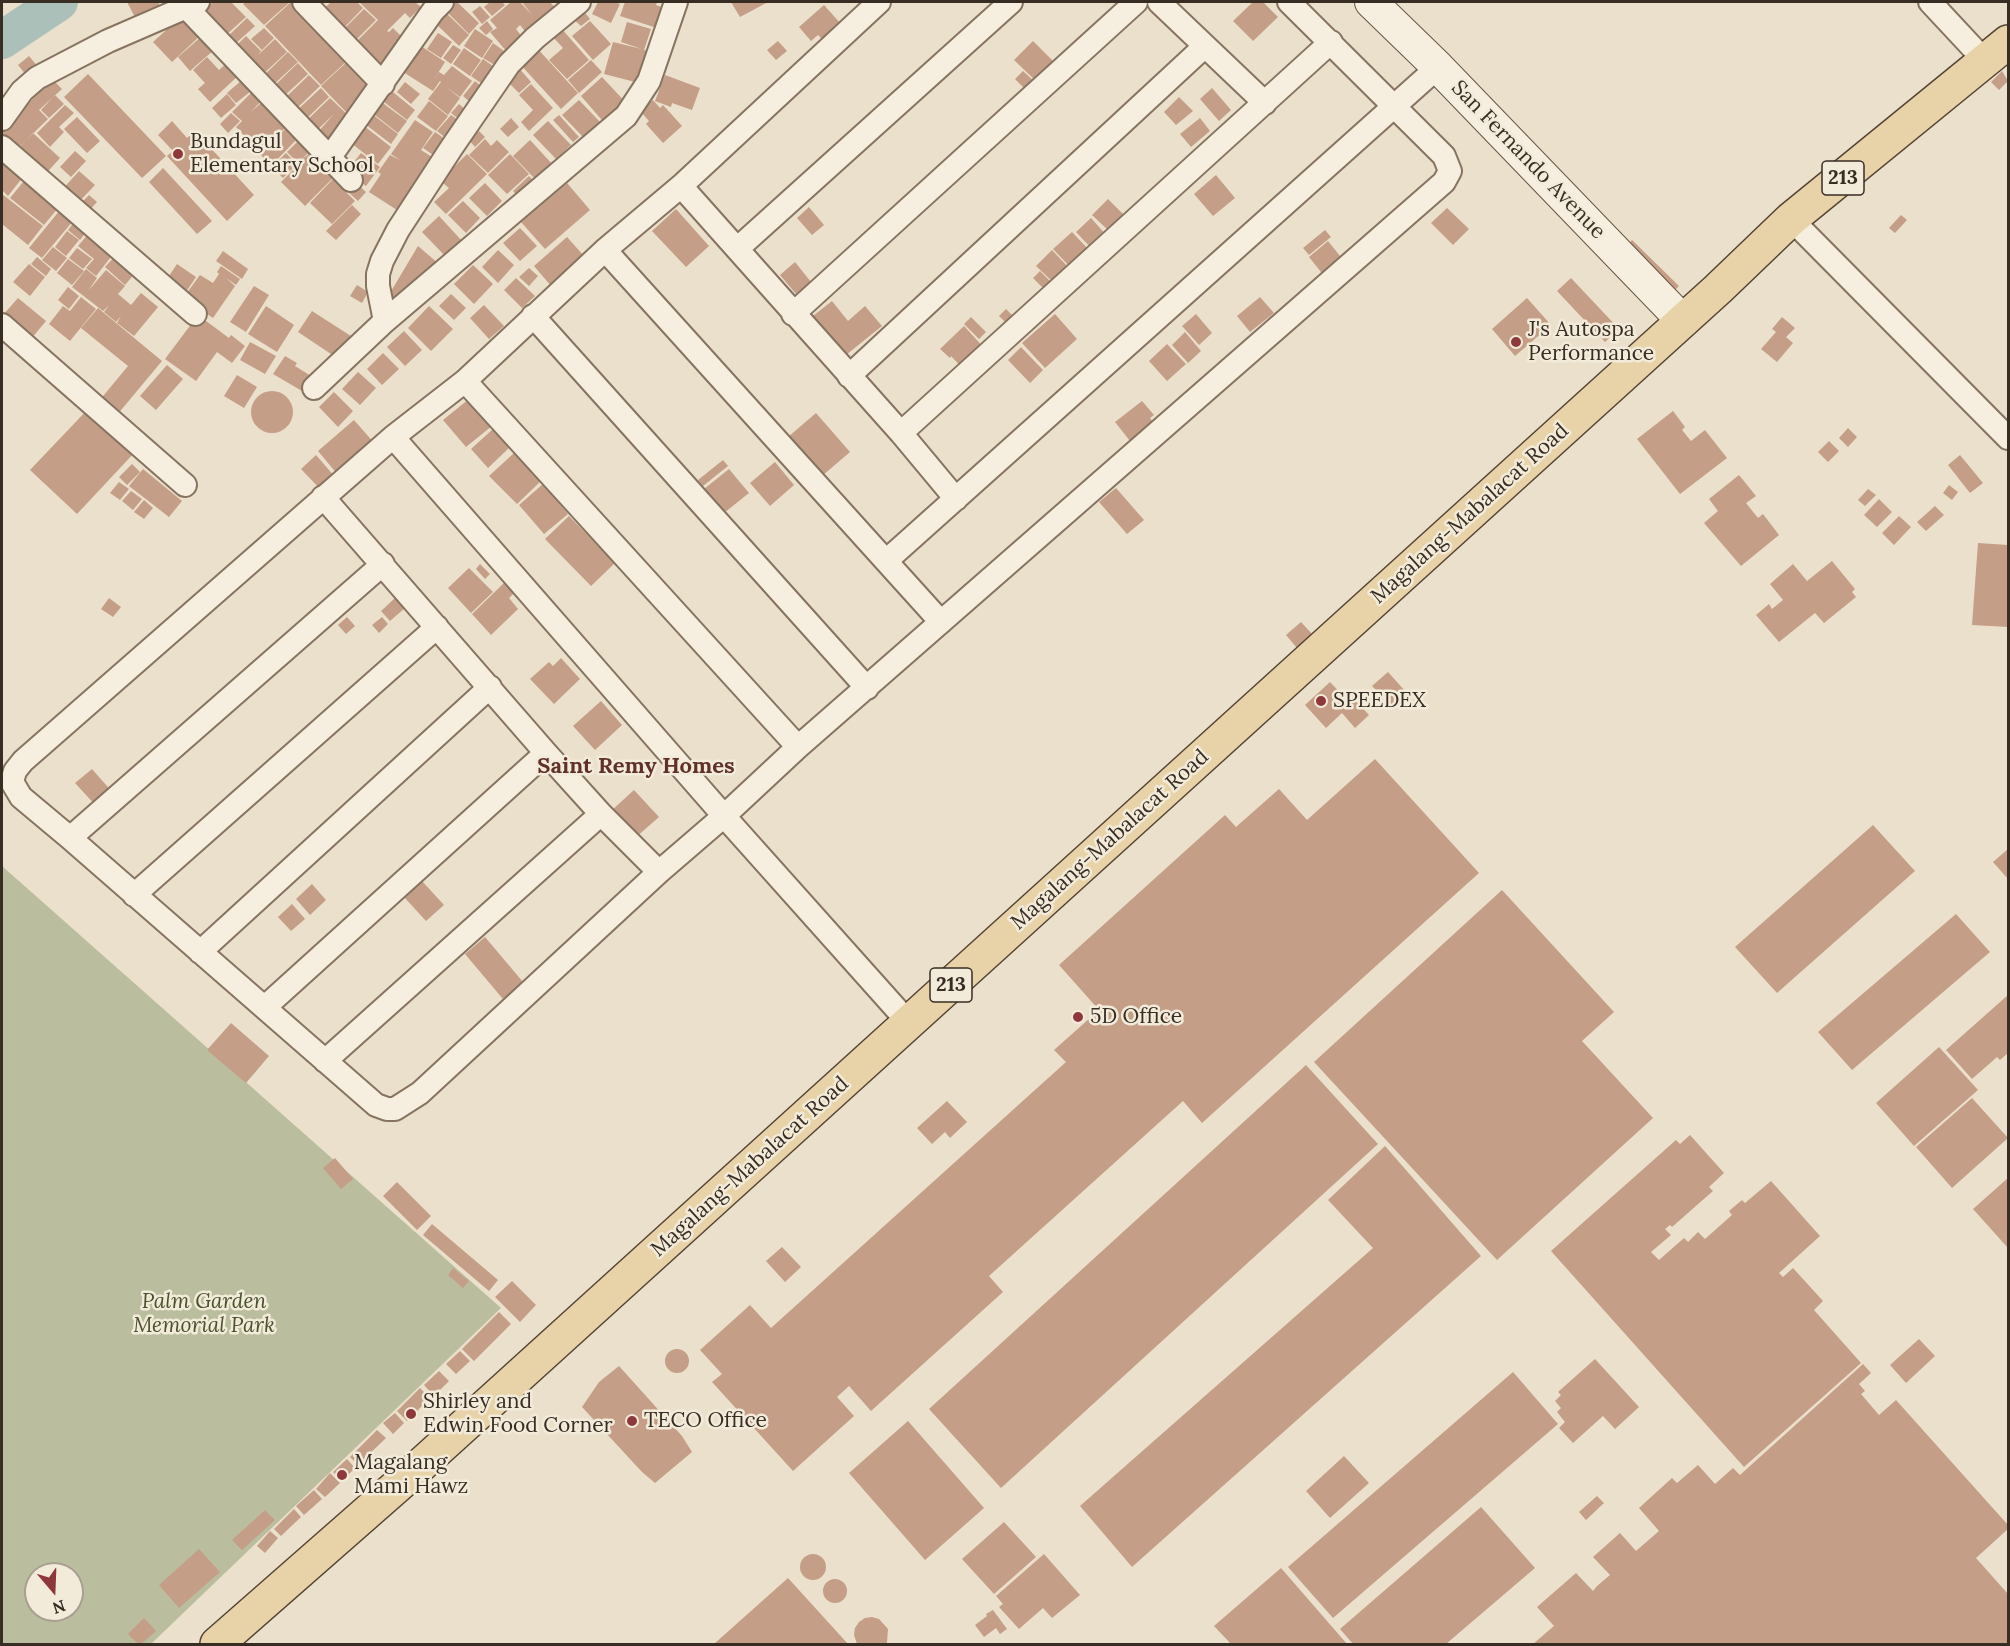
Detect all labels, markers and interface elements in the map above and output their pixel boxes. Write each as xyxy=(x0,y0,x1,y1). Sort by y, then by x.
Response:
street label: San Fernando Avenue xyxy=(1446,75,1610,245)
place label: Bundagul Elementary School xyxy=(190,129,374,179)
marker: Bundagul Elementary School xyxy=(171,147,185,161)
road number: 213 xyxy=(1822,161,1864,195)
place label: J's Autospa Performance xyxy=(1528,317,1654,367)
marker: J's Autospa Performance xyxy=(1509,335,1523,349)
street label: Magalang-Mabalacat Road xyxy=(1366,419,1574,609)
place label: SPEEDEX xyxy=(1333,688,1426,714)
marker: SPEEDEX xyxy=(1314,694,1328,708)
street label: Magalang-Mabalacat Road xyxy=(1006,745,1214,935)
district label: Saint Remy Homes xyxy=(537,754,735,780)
road number: 213 xyxy=(930,968,972,1002)
place label: 5D Office xyxy=(1090,1004,1182,1030)
marker: 5D Office xyxy=(1071,1010,1085,1024)
street label: Magalang-Mabalacat Road xyxy=(646,1072,854,1262)
park label: Palm Garden Memorial Park xyxy=(133,1289,275,1339)
place label: Shirley and Edwin Food Corner xyxy=(423,1389,613,1439)
marker: Shirley and Edwin Food Corner xyxy=(404,1407,418,1421)
place label: TECO Office xyxy=(644,1408,767,1434)
marker: TECO Office xyxy=(625,1414,639,1428)
place label: Magalang Mami Hawz xyxy=(354,1450,468,1500)
marker: Magalang Mami Hawz xyxy=(335,1468,349,1482)
north arrow xyxy=(24,1562,84,1622)
text: N xyxy=(50,1596,68,1619)

